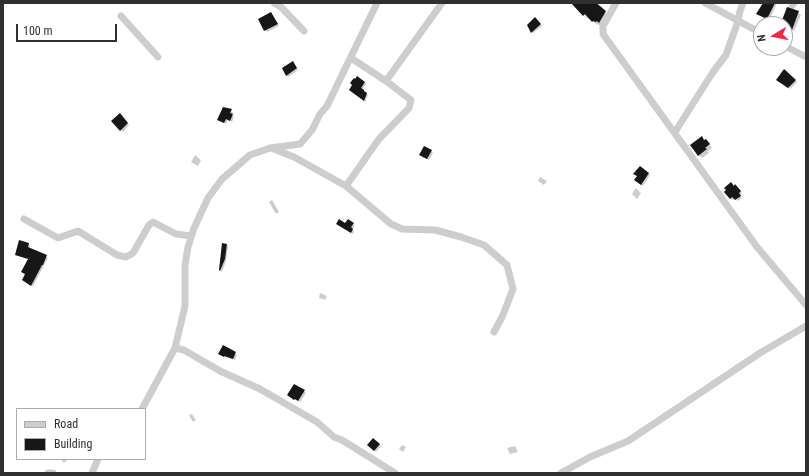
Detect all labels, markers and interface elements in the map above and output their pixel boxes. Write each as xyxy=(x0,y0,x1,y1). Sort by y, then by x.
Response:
scale bar xyxy=(18,16,119,42)
north arrow xyxy=(753,16,793,56)
text: 100 m xyxy=(23,24,53,38)
text: N xyxy=(755,34,769,42)
legend xyxy=(16,408,146,460)
text: Road xyxy=(54,417,78,431)
text: Building xyxy=(54,437,92,451)

